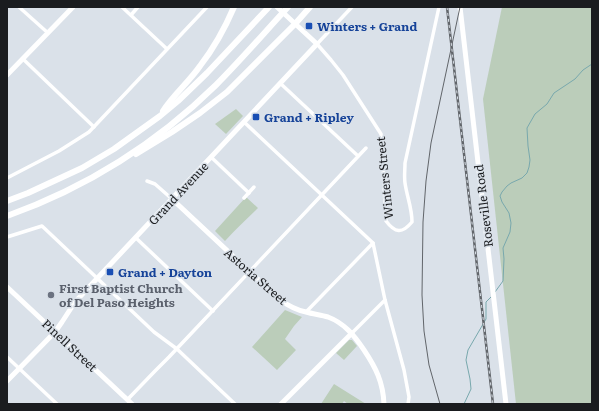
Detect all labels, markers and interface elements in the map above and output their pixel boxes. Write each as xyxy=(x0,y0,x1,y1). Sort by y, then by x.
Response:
place label: Winters + Grand xyxy=(317,17,417,35)
marker: Winters + Grand xyxy=(304,21,314,31)
place label: Grand + Ripley xyxy=(264,108,354,126)
marker: Grand + Ripley xyxy=(251,112,261,122)
street label: Winters Street xyxy=(371,136,397,220)
street label: Grand Avenue xyxy=(144,157,212,229)
street label: Roseville Road xyxy=(469,163,497,249)
street label: Astoria Street xyxy=(220,243,292,309)
place label: Grand + Dayton xyxy=(118,263,213,281)
marker: Grand + Dayton xyxy=(105,267,115,277)
place label: First Baptist Church of Del Paso Heights xyxy=(59,279,183,311)
marker: First Baptist Church of Del Paso Heights xyxy=(46,290,56,300)
street label: Pinell Street xyxy=(38,315,102,376)

